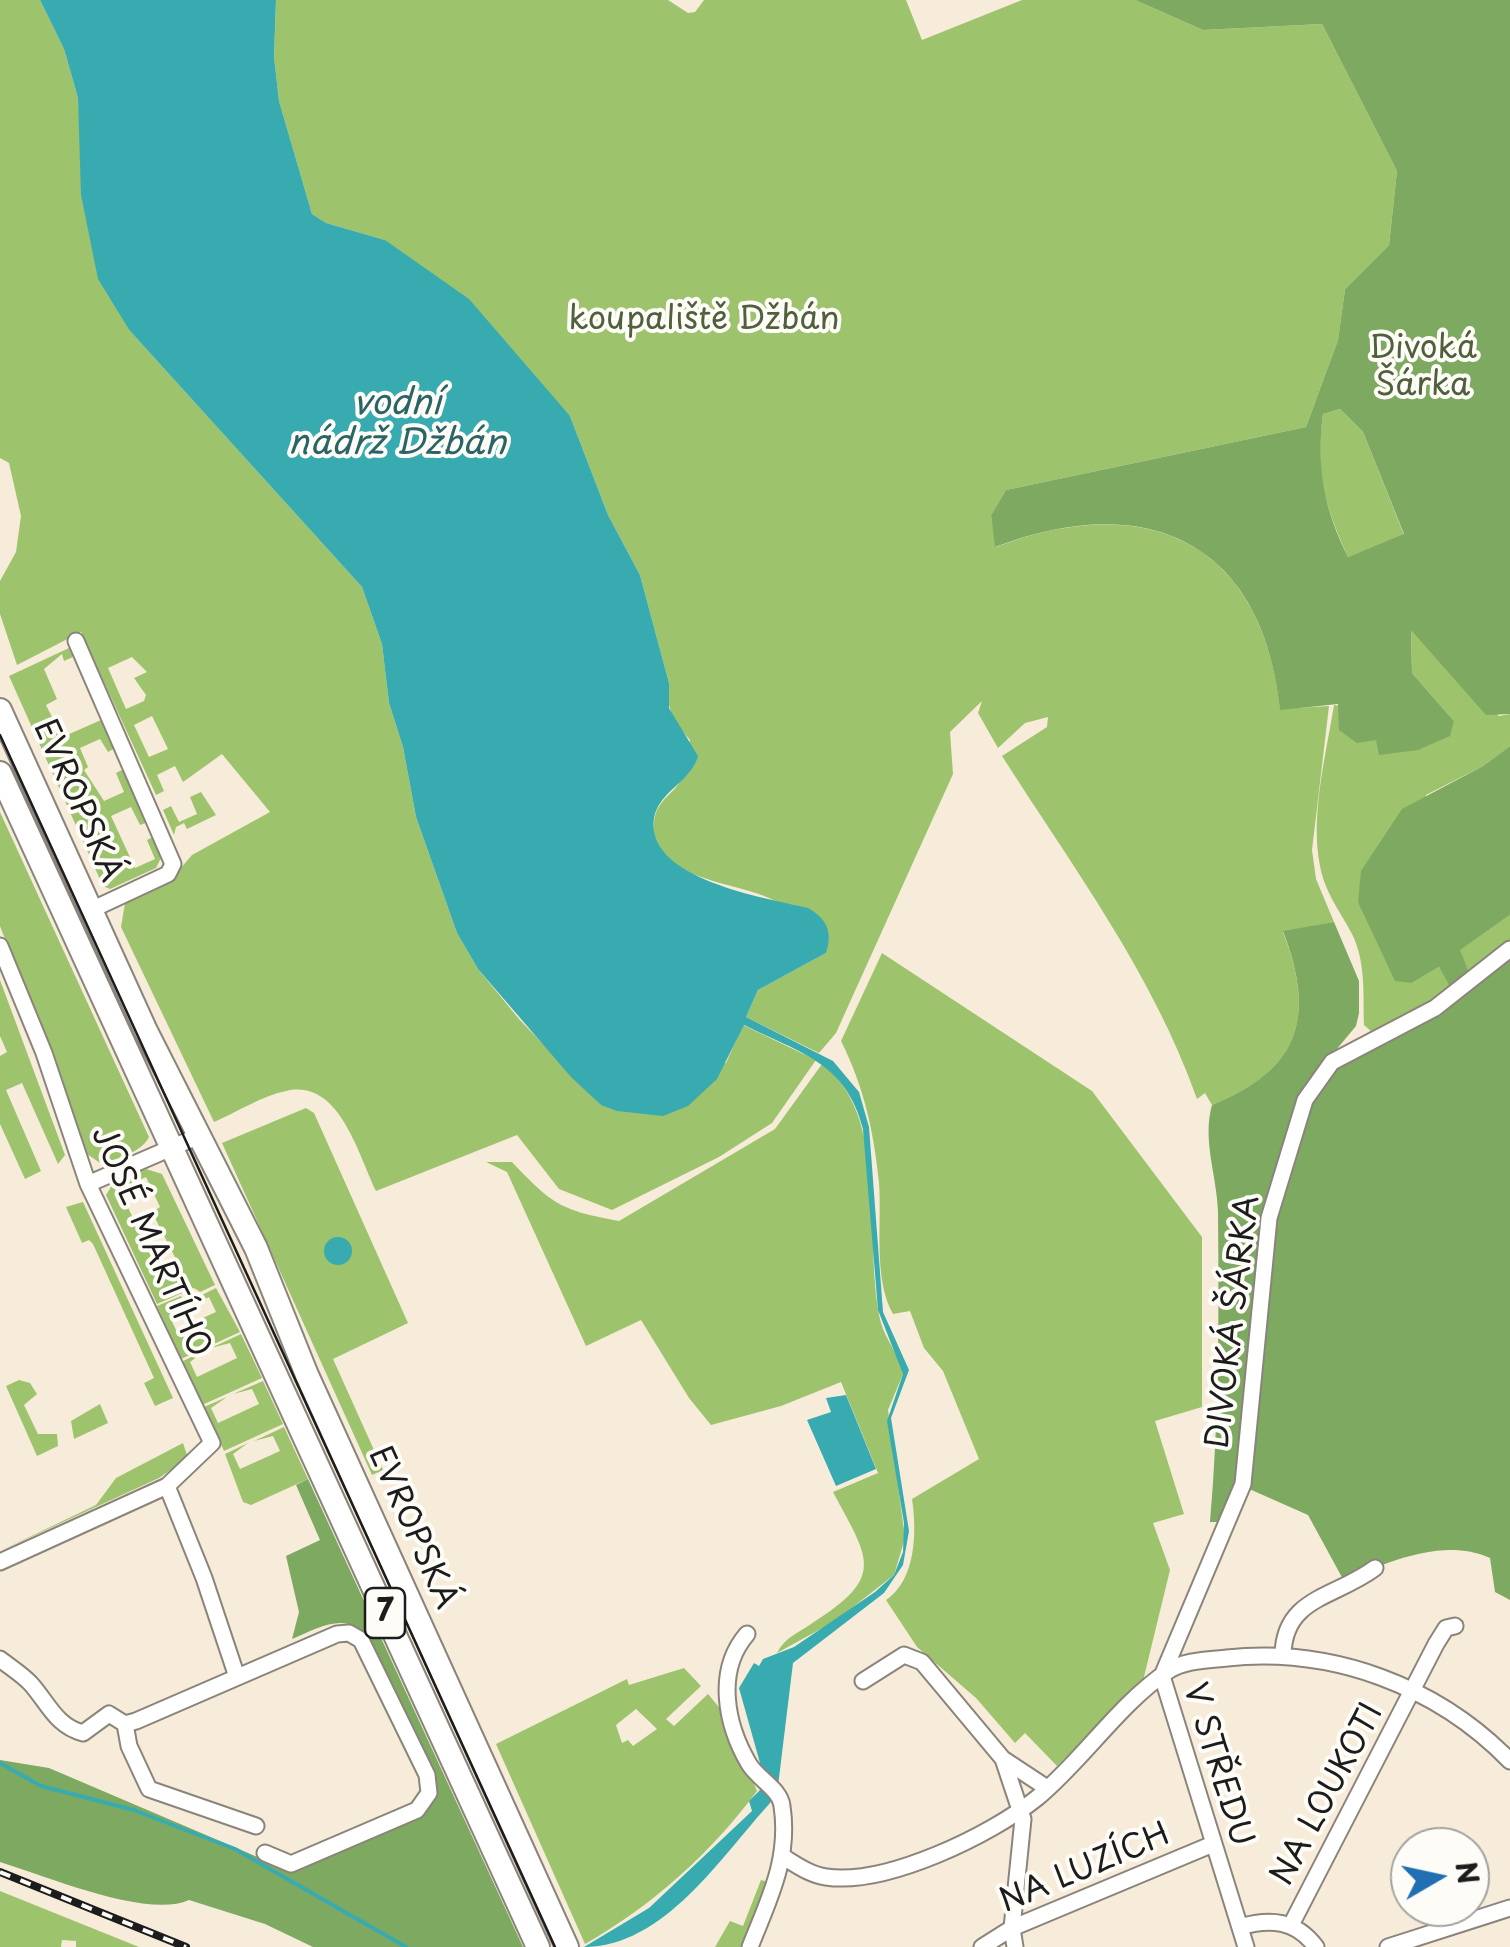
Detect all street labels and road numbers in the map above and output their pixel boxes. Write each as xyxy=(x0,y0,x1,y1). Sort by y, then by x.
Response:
street label: EVROPSKÁ xyxy=(24,714,130,888)
street label: JOSÉ MARTÍHO xyxy=(82,1121,218,1363)
street label: DIVOKÁ ŠÁRKA xyxy=(1199,1193,1269,1451)
street label: EVROPSKÁ xyxy=(359,1441,465,1615)
road number: 7 xyxy=(365,1588,405,1638)
street label: V STŘEDU xyxy=(1174,1679,1260,1851)
street label: NA LOUKOTI xyxy=(1264,1698,1392,1892)
street label: NA LUZÍCH xyxy=(994,1816,1176,1922)

